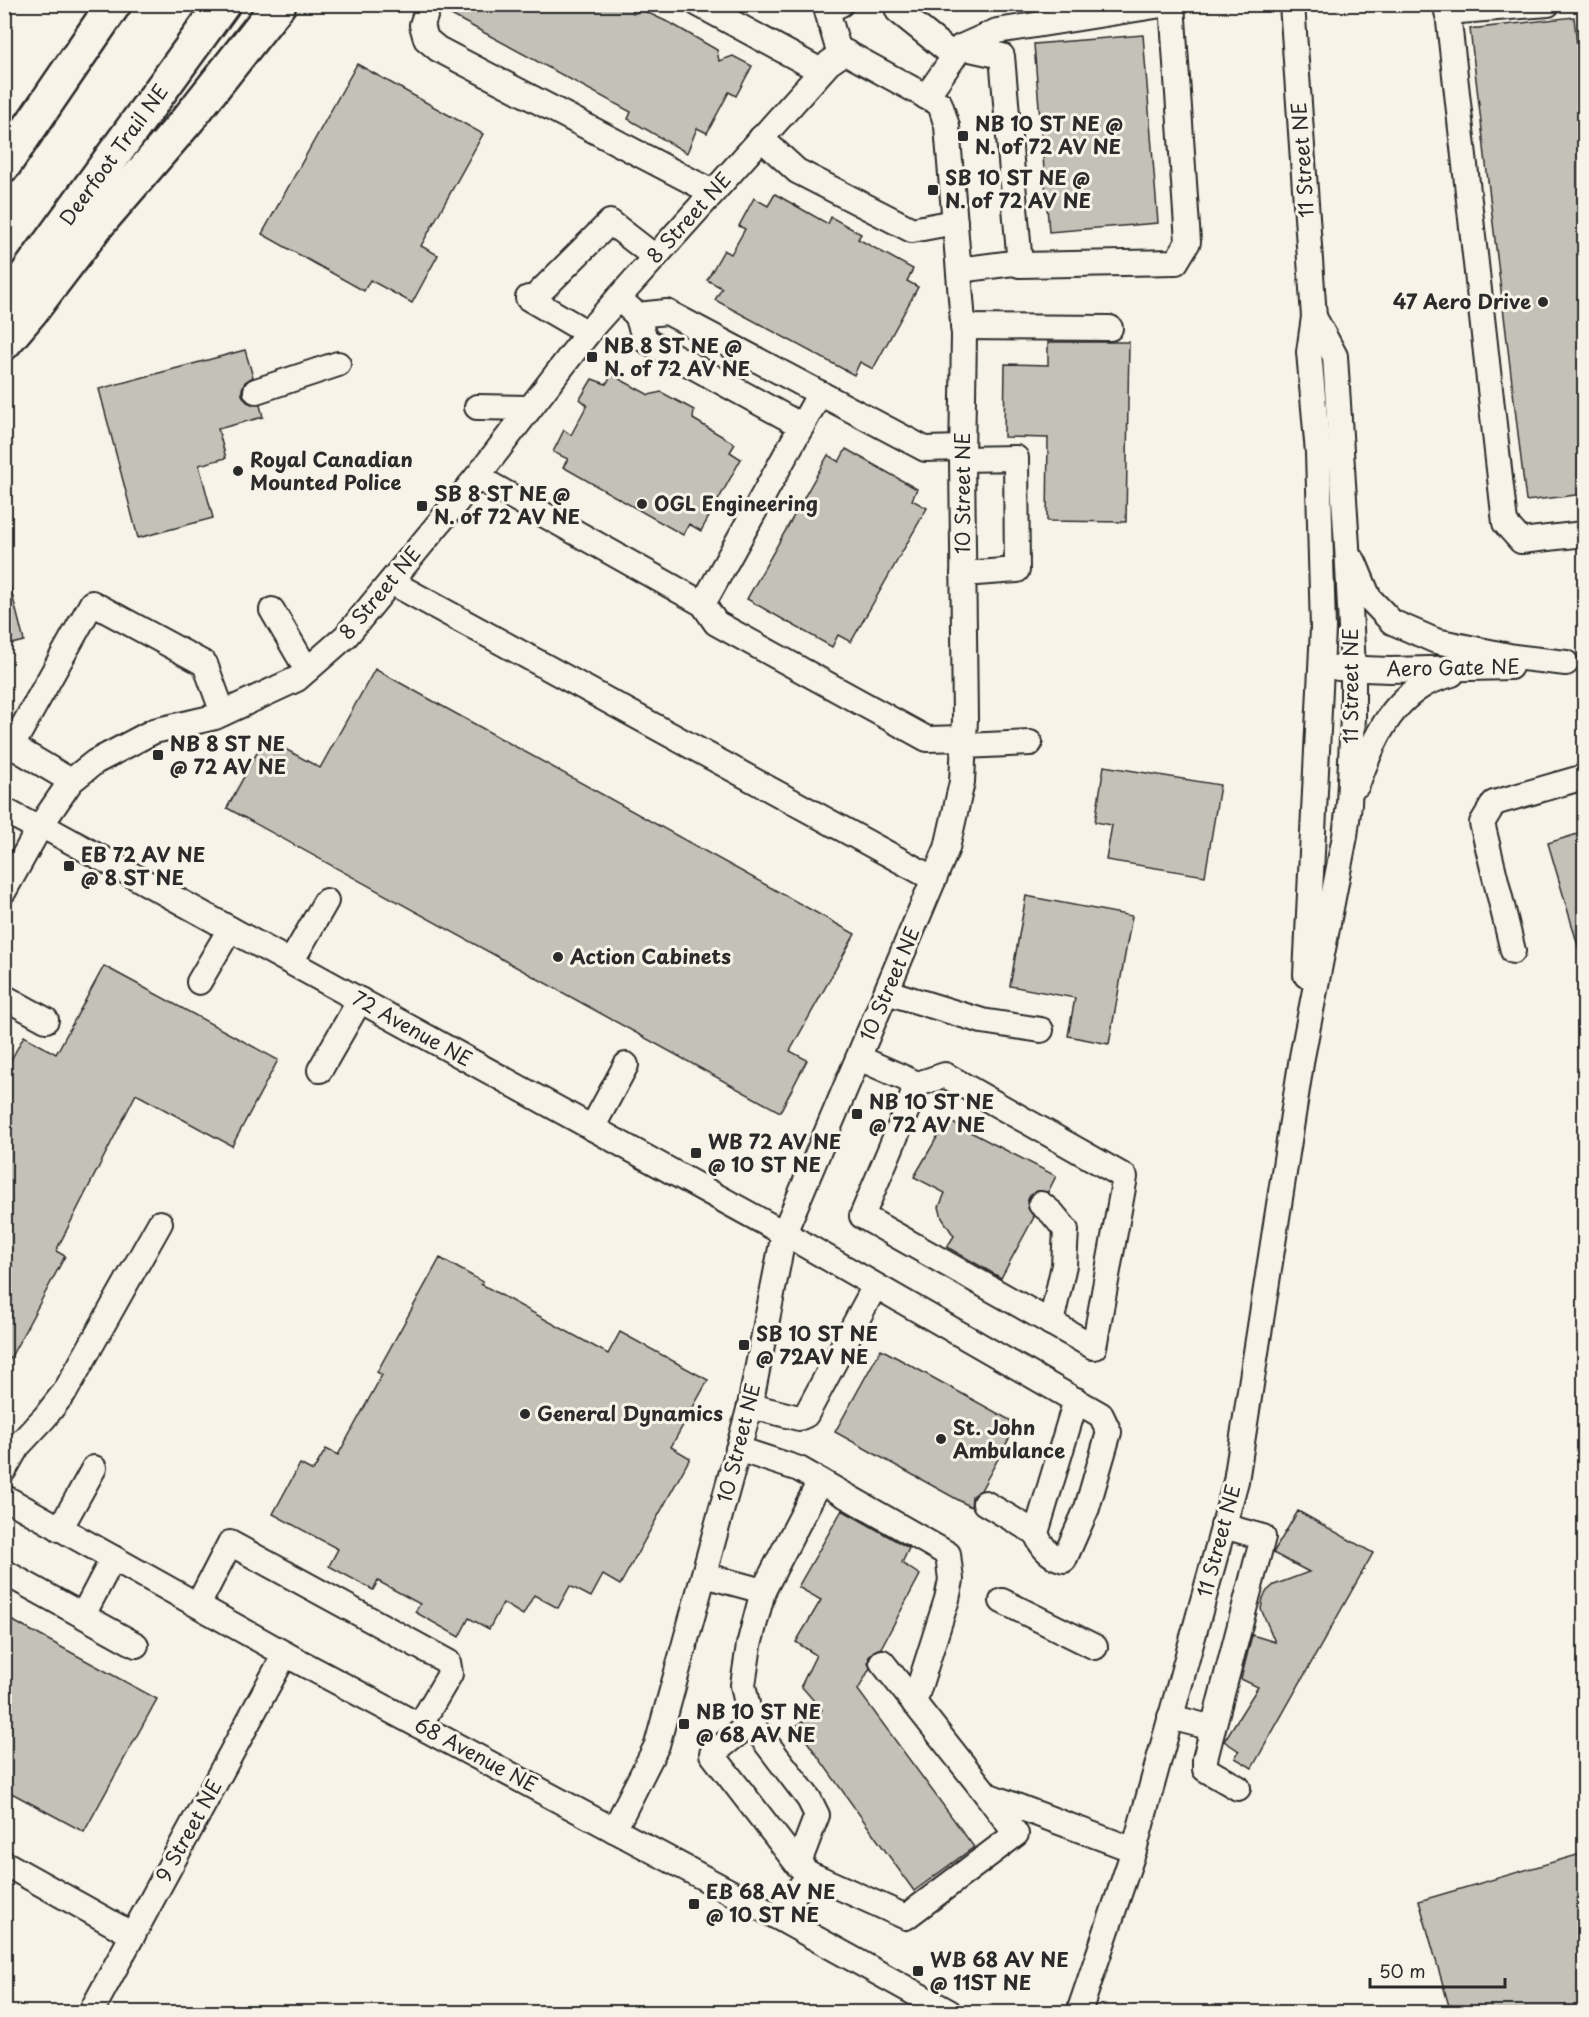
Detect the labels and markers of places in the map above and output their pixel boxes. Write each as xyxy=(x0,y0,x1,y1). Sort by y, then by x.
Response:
place label: NB 10 ST NE @ N. of 72 AV NE xyxy=(975,108,1123,161)
marker: NB 10 ST NE @ N. of 72 AV NE xyxy=(956,129,970,143)
place label: SB 10 ST NE @ N. of 72 AV NE xyxy=(945,162,1091,215)
marker: SB 10 ST NE @ N. of 72 AV NE xyxy=(926,183,940,197)
place label: 47 Aero Drive xyxy=(1393,286,1531,316)
marker: 47 Aero Drive xyxy=(1536,295,1550,309)
place label: NB 8 ST NE @ N. of 72 AV NE xyxy=(604,330,750,383)
marker: NB 8 ST NE @ N. of 72 AV NE xyxy=(585,350,599,364)
place label: Royal Canadian Mounted Police xyxy=(250,444,413,497)
marker: Royal Canadian Mounted Police xyxy=(231,464,245,478)
place label: SB 8 ST NE @ N. of 72 AV NE xyxy=(434,478,580,531)
place label: OGL Engineering xyxy=(654,488,818,518)
marker: OGL Engineering xyxy=(635,497,649,511)
marker: SB 8 ST NE @ N. of 72 AV NE xyxy=(415,499,429,513)
place label: NB 8 ST NE @ 72 AV NE xyxy=(170,728,286,781)
marker: NB 8 ST NE @ 72 AV NE xyxy=(151,748,165,762)
place label: EB 72 AV NE @ 8 ST NE xyxy=(81,839,205,892)
marker: EB 72 AV NE @ 8 ST NE xyxy=(62,859,76,873)
place label: Action Cabinets xyxy=(569,941,731,971)
marker: Action Cabinets xyxy=(551,950,565,964)
place label: NB 10 ST NE @ 72 AV NE xyxy=(869,1086,994,1139)
marker: NB 10 ST NE @ 72 AV NE xyxy=(850,1107,864,1121)
place label: WB 72 AV NE @ 10 ST NE xyxy=(708,1126,841,1179)
marker: WB 72 AV NE @ 10 ST NE xyxy=(689,1146,703,1160)
place label: SB 10 ST NE @ 72AV NE xyxy=(756,1318,878,1371)
marker: SB 10 ST NE @ 72AV NE xyxy=(737,1338,751,1352)
place label: General Dynamics xyxy=(537,1398,723,1428)
marker: General Dynamics xyxy=(518,1407,532,1421)
place label: St. John Ambulance xyxy=(953,1412,1065,1465)
marker: St. John Ambulance xyxy=(934,1432,948,1446)
place label: NB 10 ST NE @ 68 AV NE xyxy=(696,1696,821,1749)
marker: NB 10 ST NE @ 68 AV NE xyxy=(677,1717,691,1731)
place label: EB 68 AV NE @ 10 ST NE xyxy=(706,1876,835,1929)
marker: EB 68 AV NE @ 10 ST NE xyxy=(687,1897,701,1911)
place label: WB 68 AV NE @ 11ST NE xyxy=(930,1944,1069,1997)
marker: WB 68 AV NE @ 11ST NE xyxy=(911,1964,925,1978)

